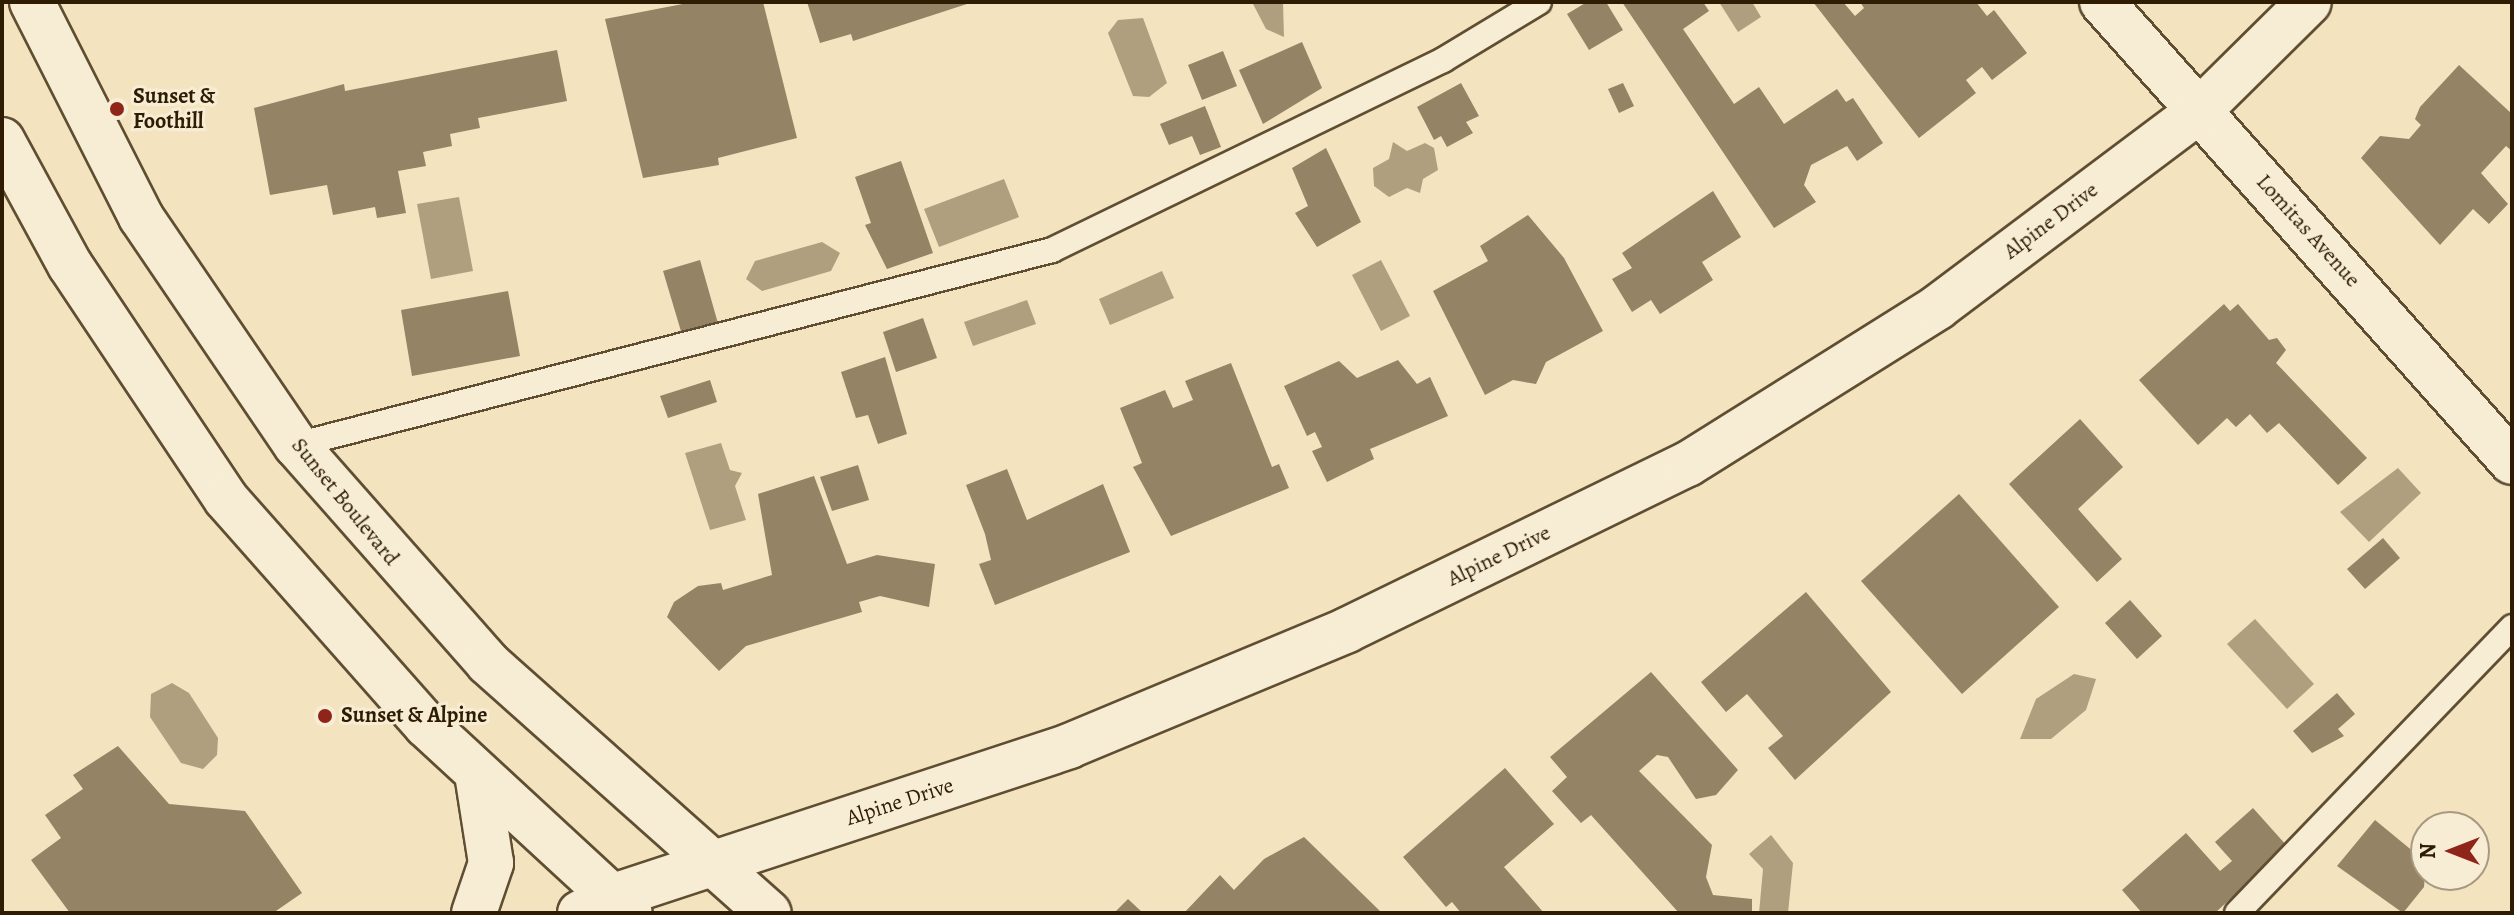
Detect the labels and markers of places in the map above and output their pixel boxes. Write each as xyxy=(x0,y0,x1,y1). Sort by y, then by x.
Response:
place label: Sunset & Foothill xyxy=(133,83,215,134)
marker: Sunset & Foothill xyxy=(108,100,126,118)
place label: Sunset & Alpine xyxy=(341,703,487,729)
marker: Sunset & Alpine xyxy=(316,707,334,725)

